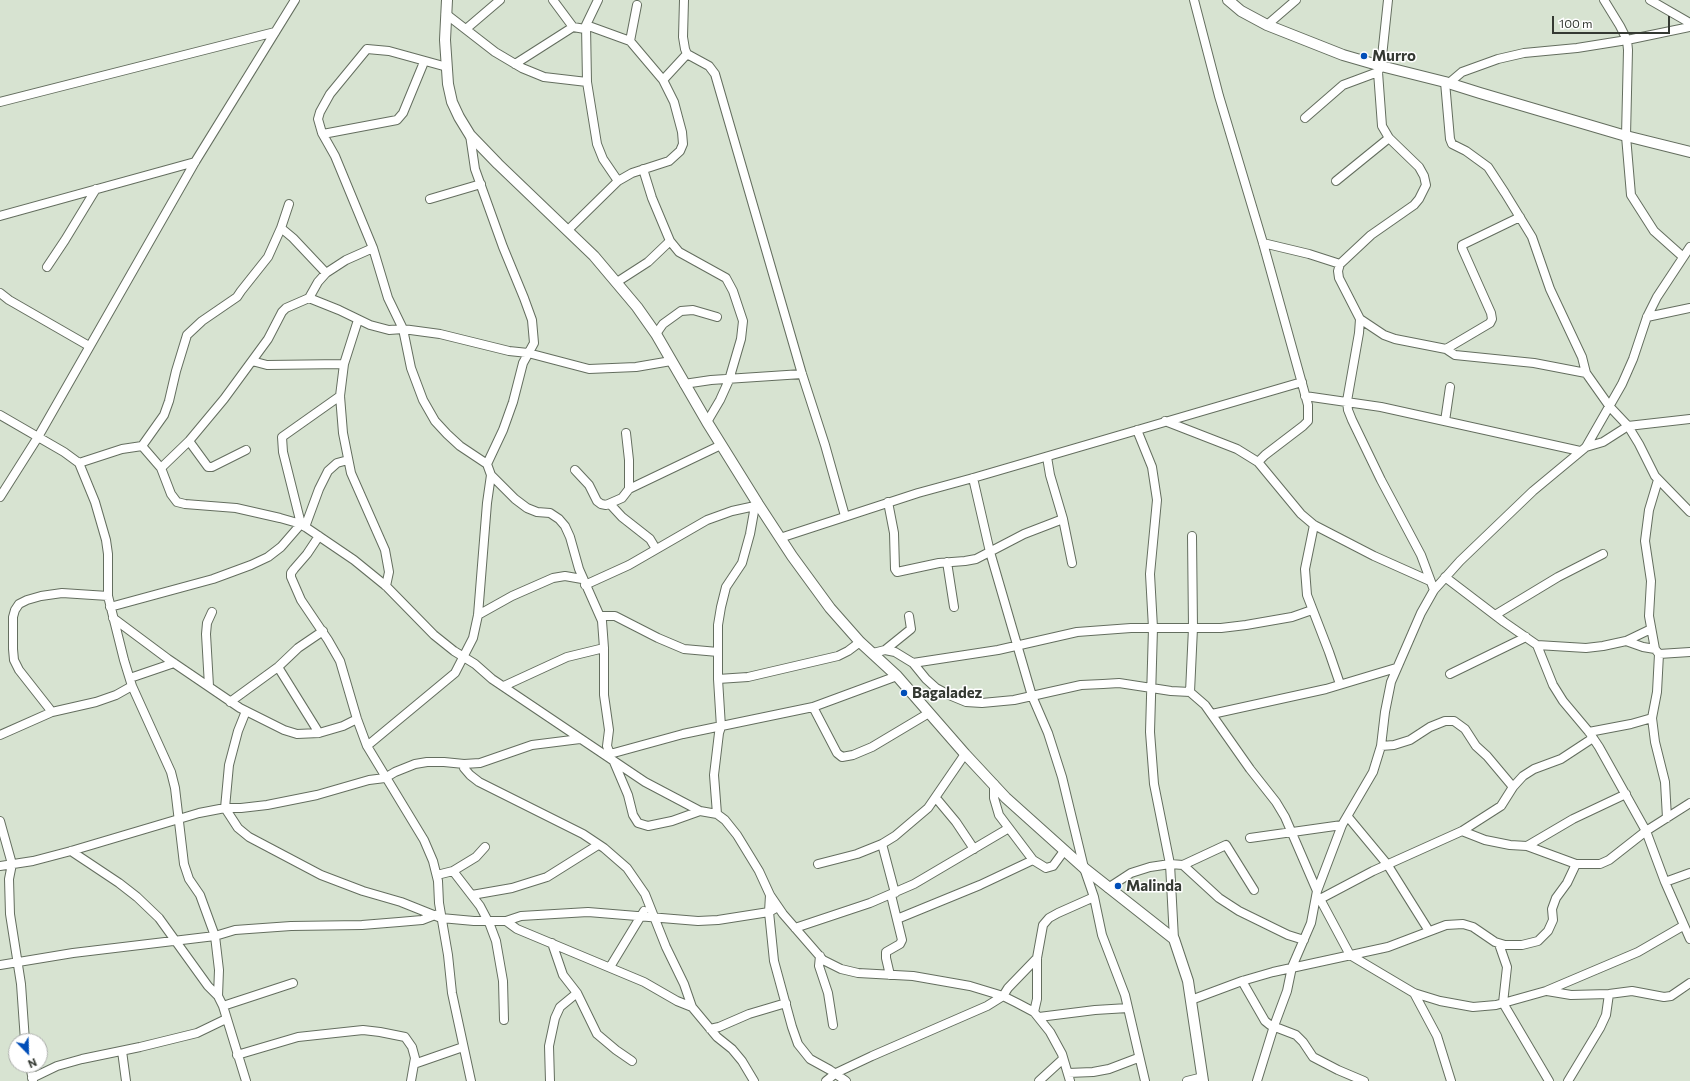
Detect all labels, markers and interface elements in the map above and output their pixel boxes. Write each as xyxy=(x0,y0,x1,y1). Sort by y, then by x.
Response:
scale bar xyxy=(1554,8,1672,34)
text: 100 m xyxy=(1559,16,1593,30)
place label: Murro xyxy=(1372,47,1416,65)
marker: Murro xyxy=(1359,51,1369,61)
place label: Bagaladez xyxy=(912,684,982,702)
marker: Bagaladez xyxy=(899,688,909,698)
place label: Malinda xyxy=(1126,877,1182,895)
marker: Malinda xyxy=(1113,881,1123,891)
north arrow xyxy=(8,1033,48,1073)
text: N xyxy=(26,1056,39,1071)

